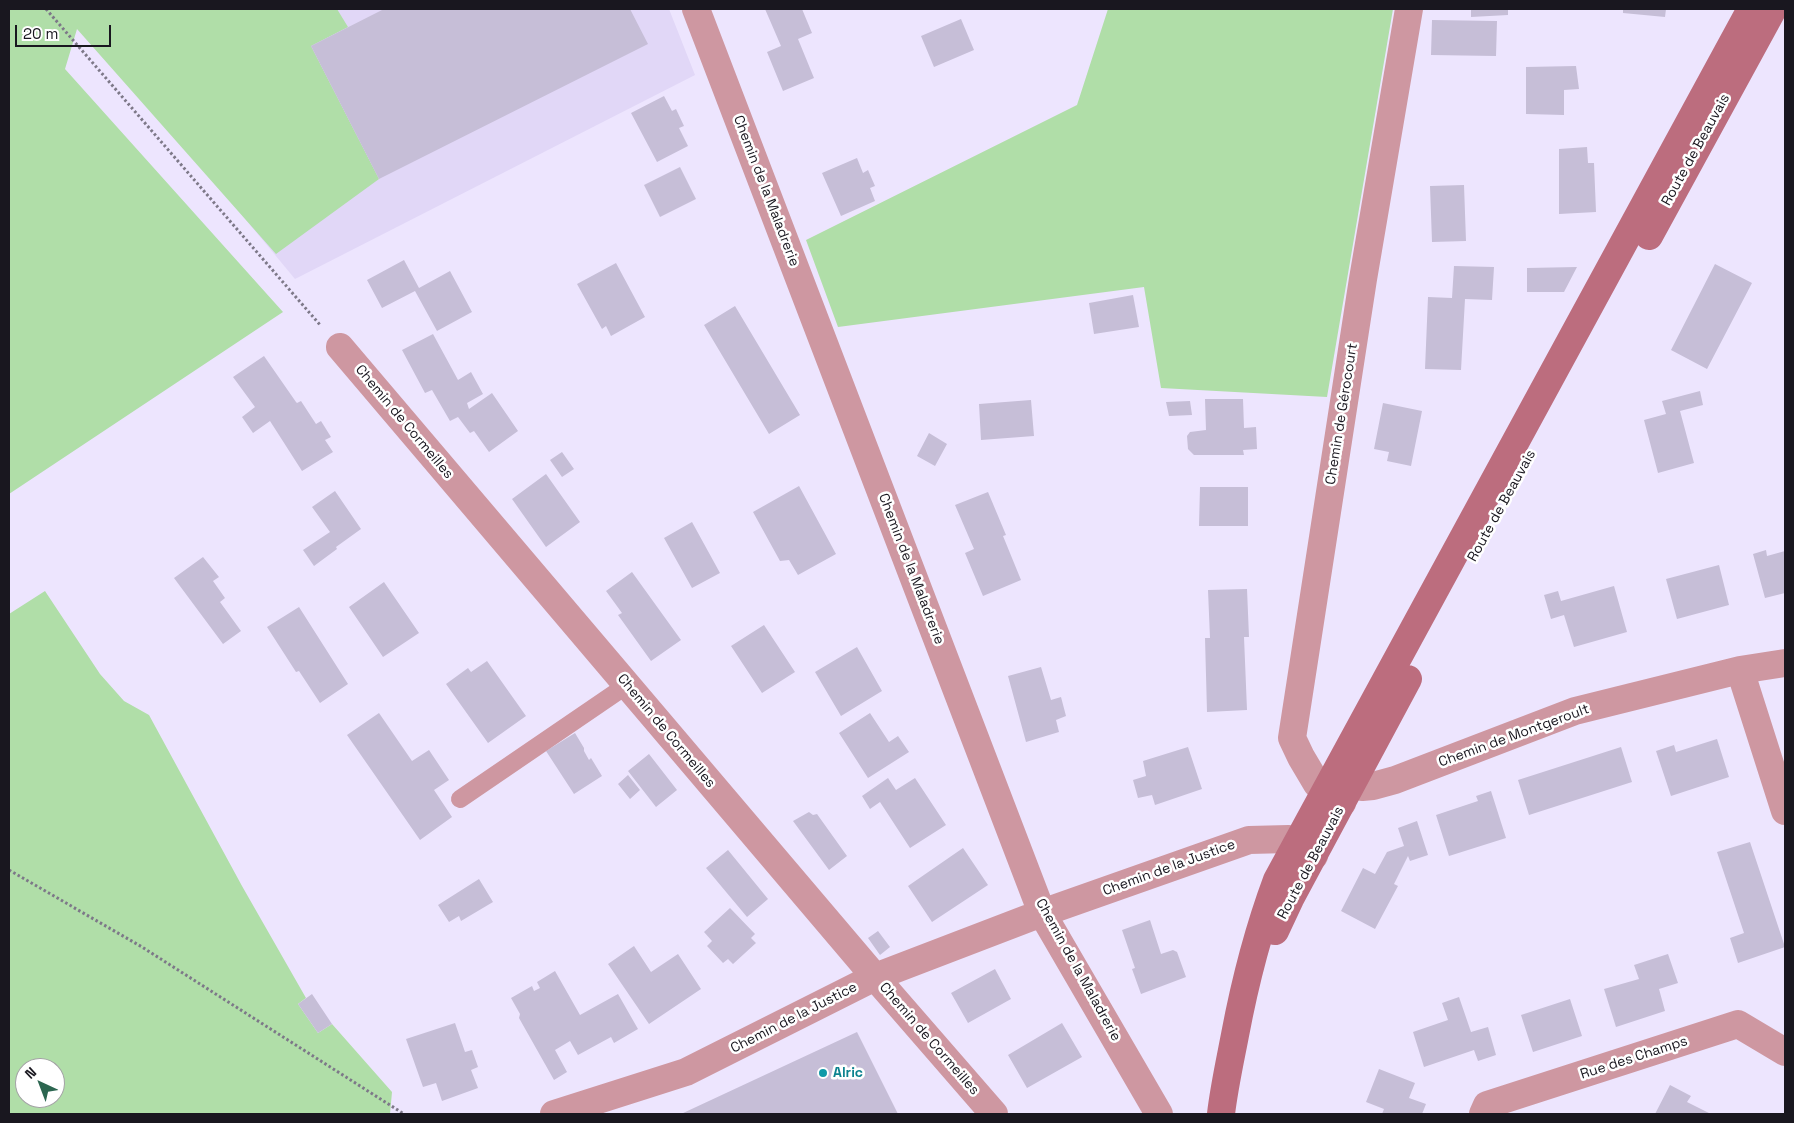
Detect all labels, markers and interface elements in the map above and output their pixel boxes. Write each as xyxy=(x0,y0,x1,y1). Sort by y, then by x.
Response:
scale bar xyxy=(18,15,114,47)
text: 20 m xyxy=(23,24,58,43)
street label: Route de Beauvais xyxy=(1658,91,1734,209)
street label: Chemin de la Maladrerie xyxy=(729,113,803,269)
street label: Chemin de Gérocourt xyxy=(1323,342,1361,486)
street label: Chemin de Cormeilles xyxy=(351,362,457,482)
street label: Route de Beauvais xyxy=(1464,447,1540,565)
street label: Chemin de la Maladrerie xyxy=(874,491,948,647)
street label: Chemin de Cormeilles xyxy=(613,671,719,791)
street label: Chemin de Montgeroult xyxy=(1436,701,1592,771)
street label: Route de Beauvais xyxy=(1274,804,1348,922)
street label: Chemin de la Justice xyxy=(1100,836,1238,900)
street label: Chemin de la Maladrerie xyxy=(1032,896,1124,1044)
street label: Chemin de la Justice xyxy=(728,979,860,1057)
street label: Chemin de Cormeilles xyxy=(876,979,982,1099)
street label: Rue des Champs xyxy=(1578,1033,1690,1083)
north arrow xyxy=(15,1058,65,1108)
text: N xyxy=(21,1063,40,1083)
place label: Alric xyxy=(833,1065,863,1081)
marker: Alric xyxy=(817,1067,829,1079)

